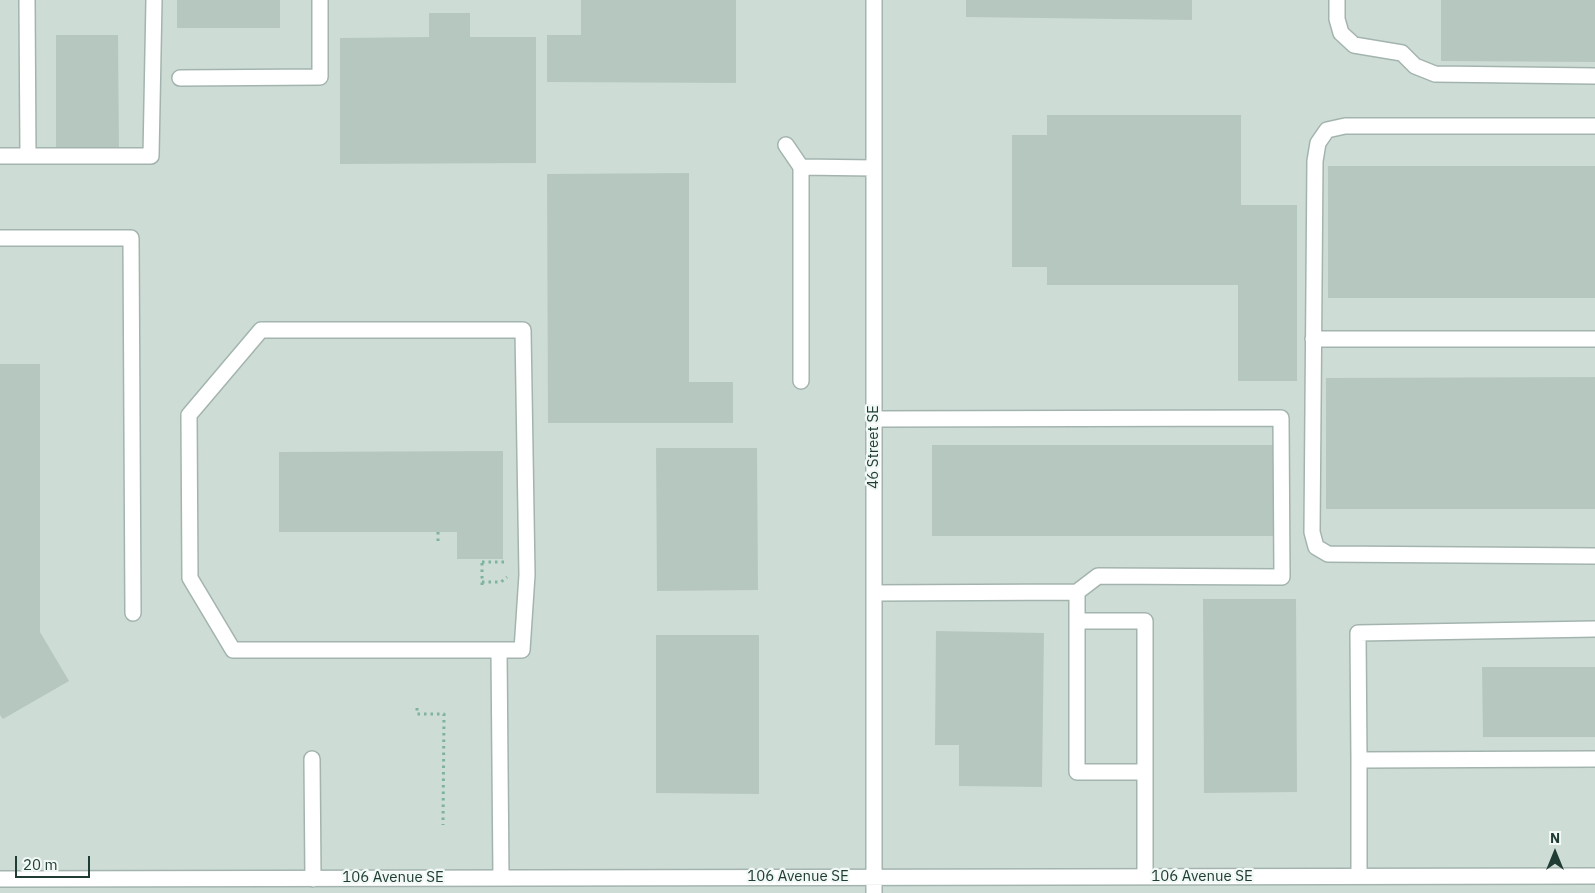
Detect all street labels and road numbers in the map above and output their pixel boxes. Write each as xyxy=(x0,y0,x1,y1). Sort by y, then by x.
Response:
street label: 46 Street SE xyxy=(865,405,883,489)
street label: 106 Avenue SE xyxy=(747,868,849,886)
street label: 106 Avenue SE xyxy=(1151,868,1253,886)
street label: 106 Avenue SE xyxy=(342,869,444,887)

